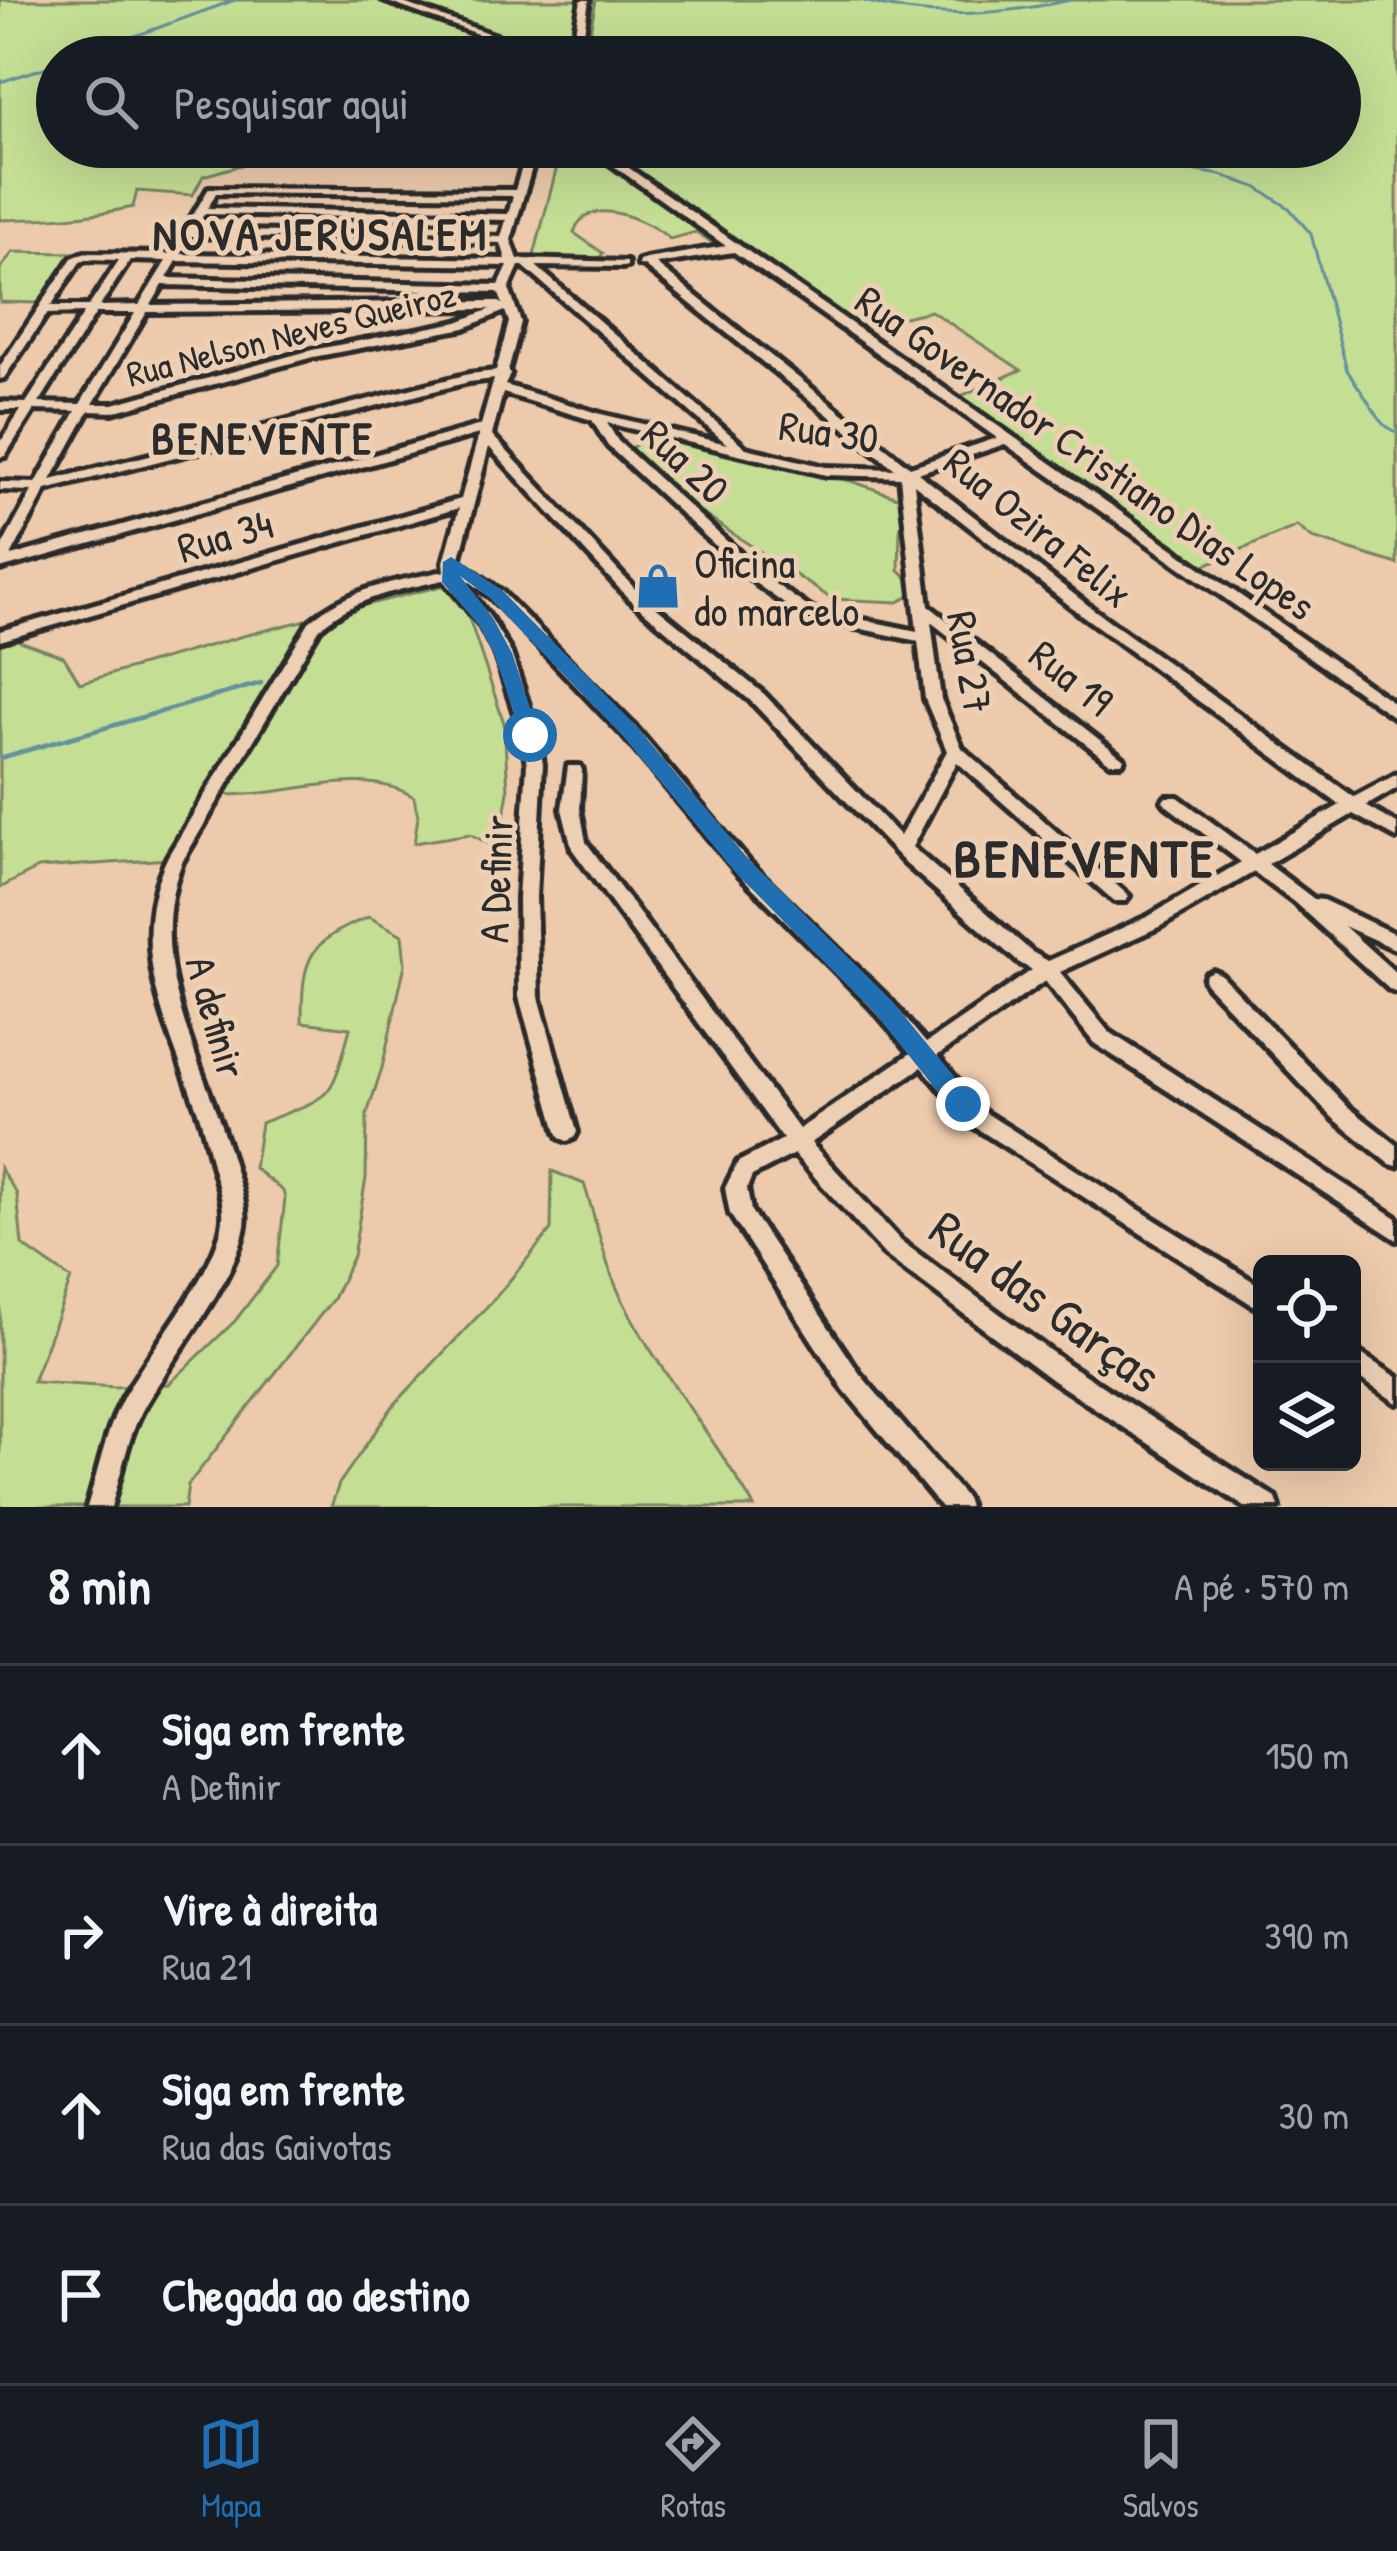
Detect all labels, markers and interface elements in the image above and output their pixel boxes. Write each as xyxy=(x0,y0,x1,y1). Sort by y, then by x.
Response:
search box xyxy=(36,36,1361,168)
icon: search xyxy=(78,69,144,135)
text: Pesquisar aqui xyxy=(174,72,409,133)
district label: NOVA JERUSALEM xyxy=(153,203,489,264)
street label: Rua Nelson Neves Queiroz xyxy=(121,268,461,398)
street label: Rua Governador Cristiano Dias Lopes xyxy=(845,271,1327,633)
street label: Rua 30 xyxy=(776,396,882,466)
street label: Rua 20 xyxy=(630,406,742,516)
district label: BENEVENTE xyxy=(151,407,375,468)
street label: Rua Ozira Felix xyxy=(933,433,1145,621)
street label: Rua 34 xyxy=(171,494,279,576)
place label: Oficina do marcelo xyxy=(694,534,859,639)
shop icon: Oficina do marcelo xyxy=(633,561,683,611)
street label: Rua 27 xyxy=(934,607,1008,717)
street label: Rua 19 xyxy=(1018,626,1126,728)
route start xyxy=(503,708,557,762)
street label: A Definir xyxy=(464,814,526,944)
district label: BENEVENTE xyxy=(954,821,1216,894)
street label: A definir xyxy=(172,949,262,1085)
route end xyxy=(936,1077,990,1131)
street label: Rua das Garças xyxy=(916,1194,1176,1408)
map controls xyxy=(1253,1255,1361,1471)
button: locate xyxy=(1253,1255,1361,1363)
button: layers xyxy=(1253,1363,1361,1471)
text: 8 min xyxy=(48,1551,151,1620)
text: A pé · 570 m xyxy=(1174,1559,1349,1612)
text: Siga em frente xyxy=(162,1698,405,1759)
icon: ahead xyxy=(48,1722,114,1788)
text: 150 m xyxy=(1265,1728,1349,1781)
text: A Definir xyxy=(162,1759,281,1812)
text: Vire à direita xyxy=(162,1878,377,1939)
icon: right xyxy=(48,1902,114,1968)
text: 390 m xyxy=(1264,1908,1349,1961)
text: Rua 21 xyxy=(162,1939,252,1992)
text: Siga em frente xyxy=(162,2058,405,2119)
icon: ahead xyxy=(48,2082,114,2148)
text: 30 m xyxy=(1279,2088,1349,2141)
text: Rua das Gaivotas xyxy=(162,2119,392,2172)
icon: arrive xyxy=(48,2262,114,2328)
text: Chegada ao destino xyxy=(162,2264,470,2325)
tab: Mapa xyxy=(198,2411,264,2527)
tab: Rotas xyxy=(660,2411,726,2527)
tab: Salvos xyxy=(1123,2411,1199,2527)

